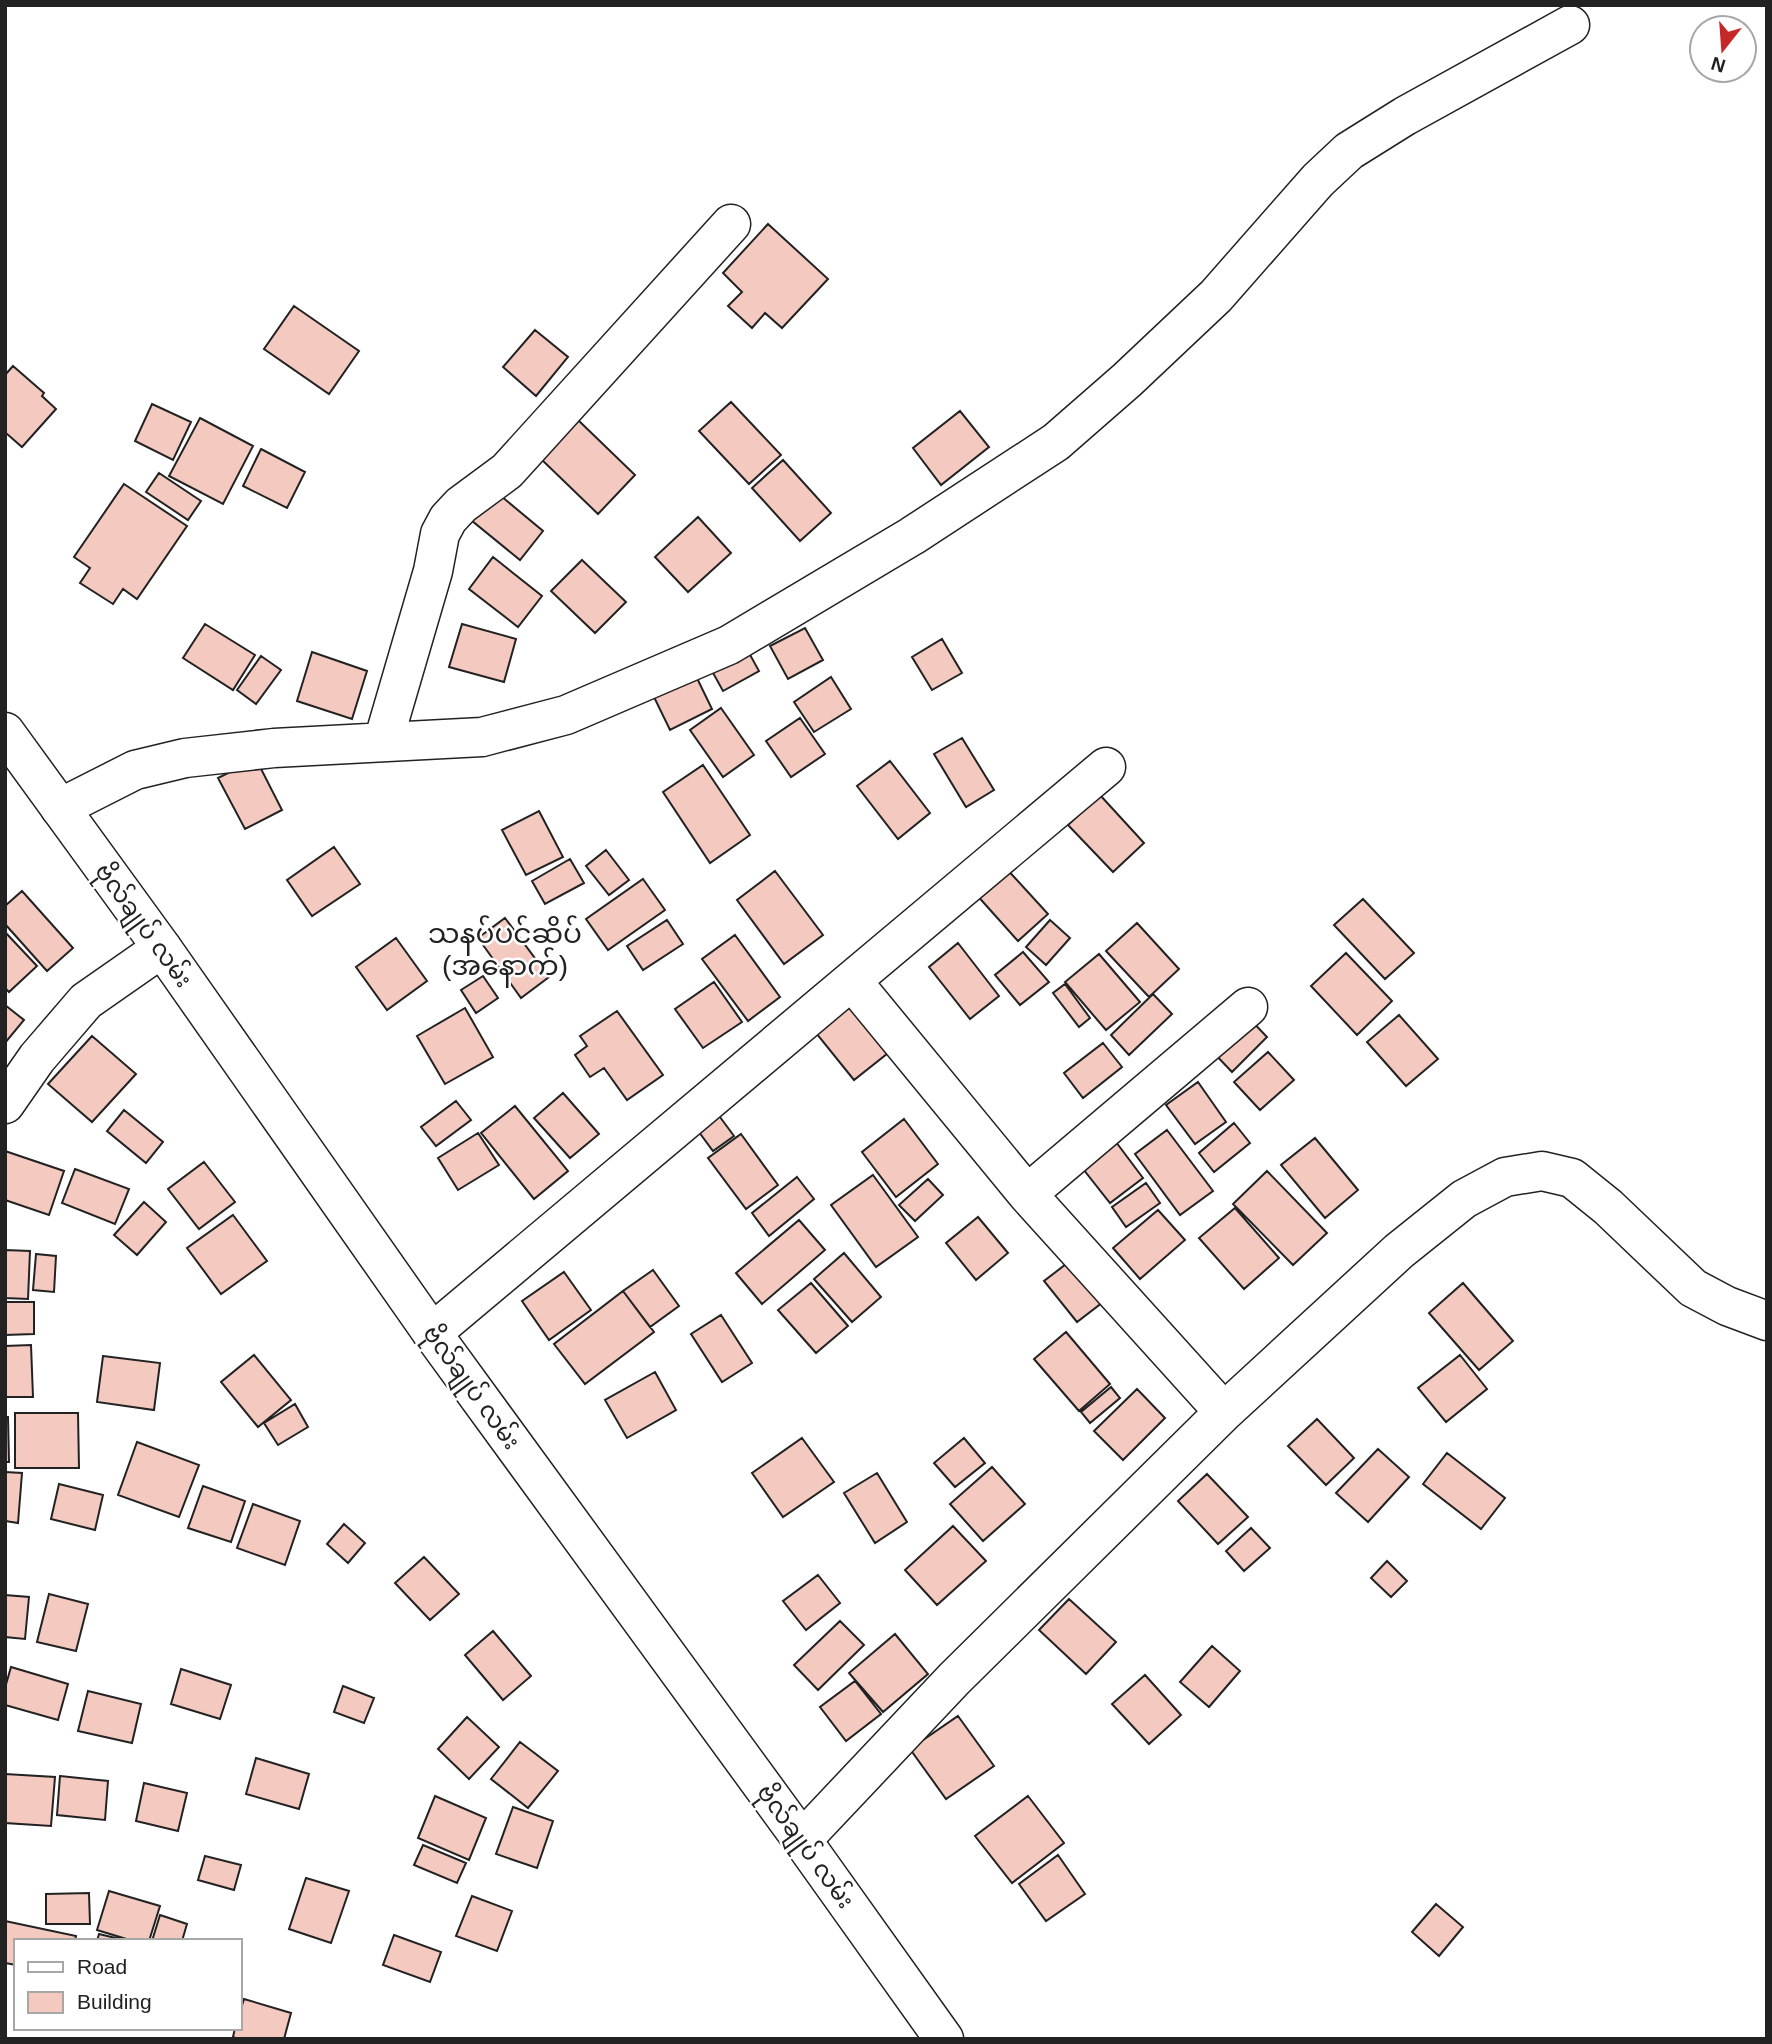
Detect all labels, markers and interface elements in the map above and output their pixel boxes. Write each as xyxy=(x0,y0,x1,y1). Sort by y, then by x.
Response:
north arrow xyxy=(1688,14,1758,84)
text: N xyxy=(1709,53,1728,77)
street label: ဗိုလ်ချုပ် လမ်း xyxy=(85,857,200,996)
district label: သနပ်ပင်ဆိပ် (အနောက်) xyxy=(428,915,582,988)
street label: ဗိုလ်ချုပ် လမ်း xyxy=(413,1319,528,1458)
street label: ဗိုလ်ချုပ် လမ်း xyxy=(747,1778,862,1917)
legend xyxy=(14,1939,242,2030)
text: Road xyxy=(77,1955,127,1978)
text: Building xyxy=(77,1990,152,2013)

